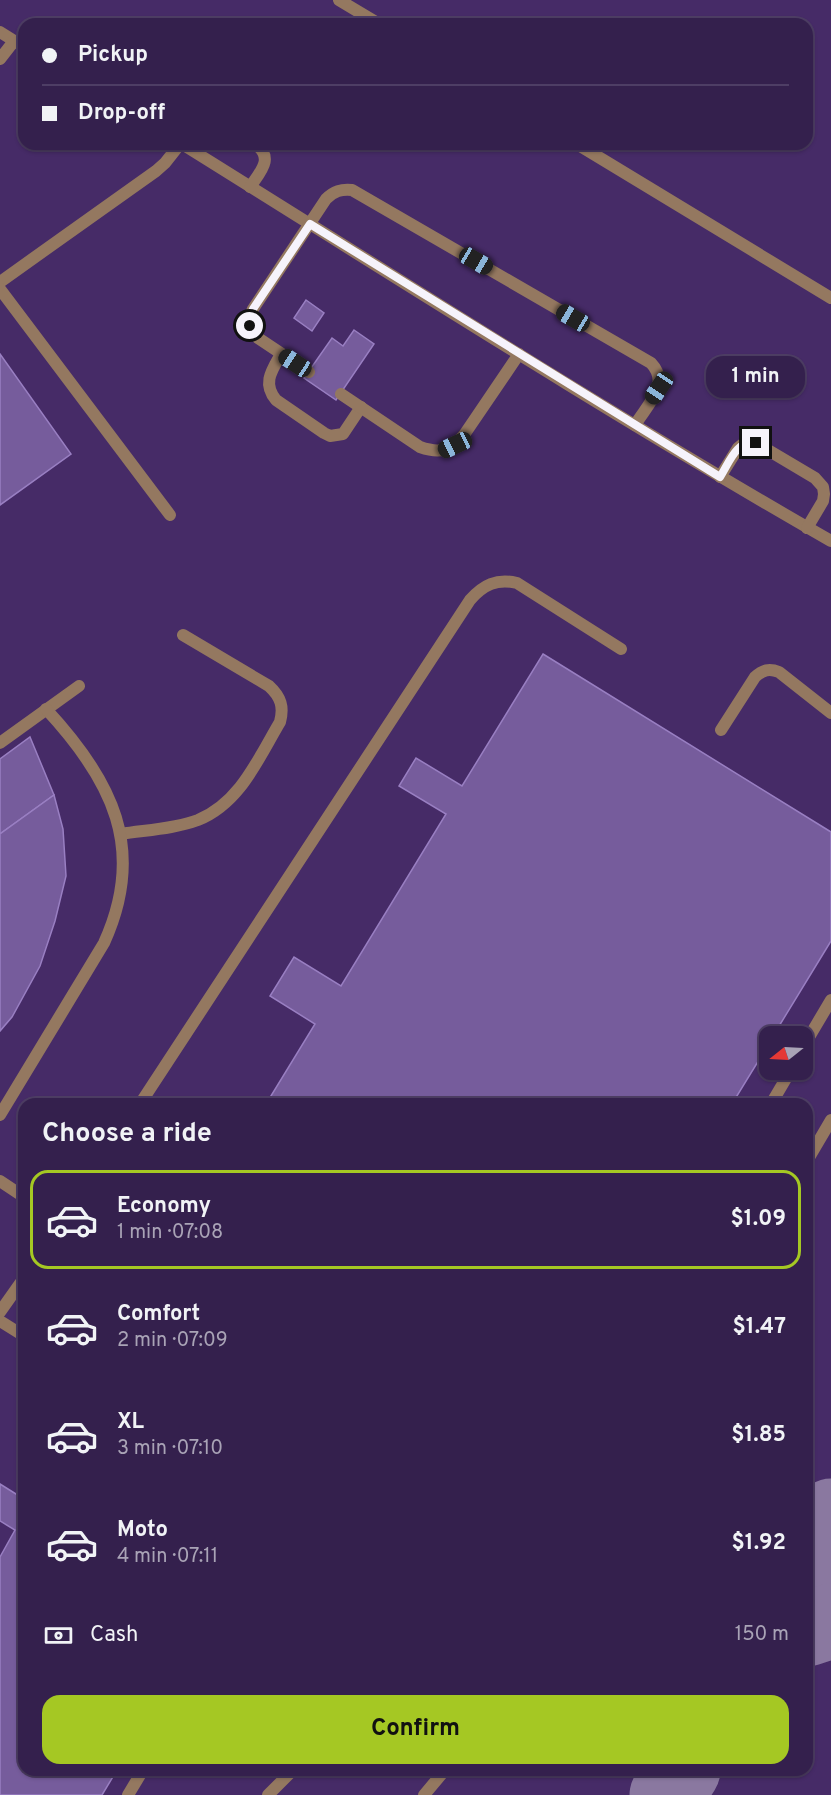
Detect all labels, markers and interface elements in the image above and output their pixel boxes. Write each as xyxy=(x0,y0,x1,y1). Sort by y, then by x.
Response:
text: Pickup xyxy=(78,42,148,69)
text: Drop-off xyxy=(78,100,165,127)
car xyxy=(456,244,496,278)
car xyxy=(553,301,593,335)
route start xyxy=(236,312,263,339)
car xyxy=(275,346,315,380)
callout: 1 min xyxy=(706,356,806,398)
text: 1 min xyxy=(731,364,780,390)
car xyxy=(641,368,677,408)
car xyxy=(435,429,475,461)
route end xyxy=(742,429,769,456)
north arrow xyxy=(759,1026,813,1080)
map controls xyxy=(759,1026,813,1080)
text: Choose a ride xyxy=(42,1117,212,1151)
icon: car xyxy=(45,1193,99,1247)
text: Economy xyxy=(117,1193,211,1220)
text: $1.09 xyxy=(730,1206,786,1233)
text: 1 min · 07:08 xyxy=(117,1220,223,1246)
icon: car xyxy=(45,1301,99,1355)
text: Comfort xyxy=(117,1301,200,1328)
text: $1.47 xyxy=(733,1314,786,1341)
text: 2 min · 07:09 xyxy=(117,1328,228,1354)
icon: car xyxy=(45,1409,99,1463)
text: XL xyxy=(117,1409,144,1436)
text: $1.85 xyxy=(731,1422,786,1449)
text: 3 min · 07:10 xyxy=(117,1436,223,1462)
icon: car xyxy=(45,1517,99,1571)
text: Moto xyxy=(117,1517,168,1544)
text: $1.92 xyxy=(731,1530,786,1557)
text: 4 min · 07:11 xyxy=(117,1544,218,1570)
icon: cash xyxy=(42,1619,75,1652)
text: Cash xyxy=(90,1622,139,1649)
text: 150 m xyxy=(735,1622,789,1648)
button: Confirm xyxy=(42,1695,789,1764)

